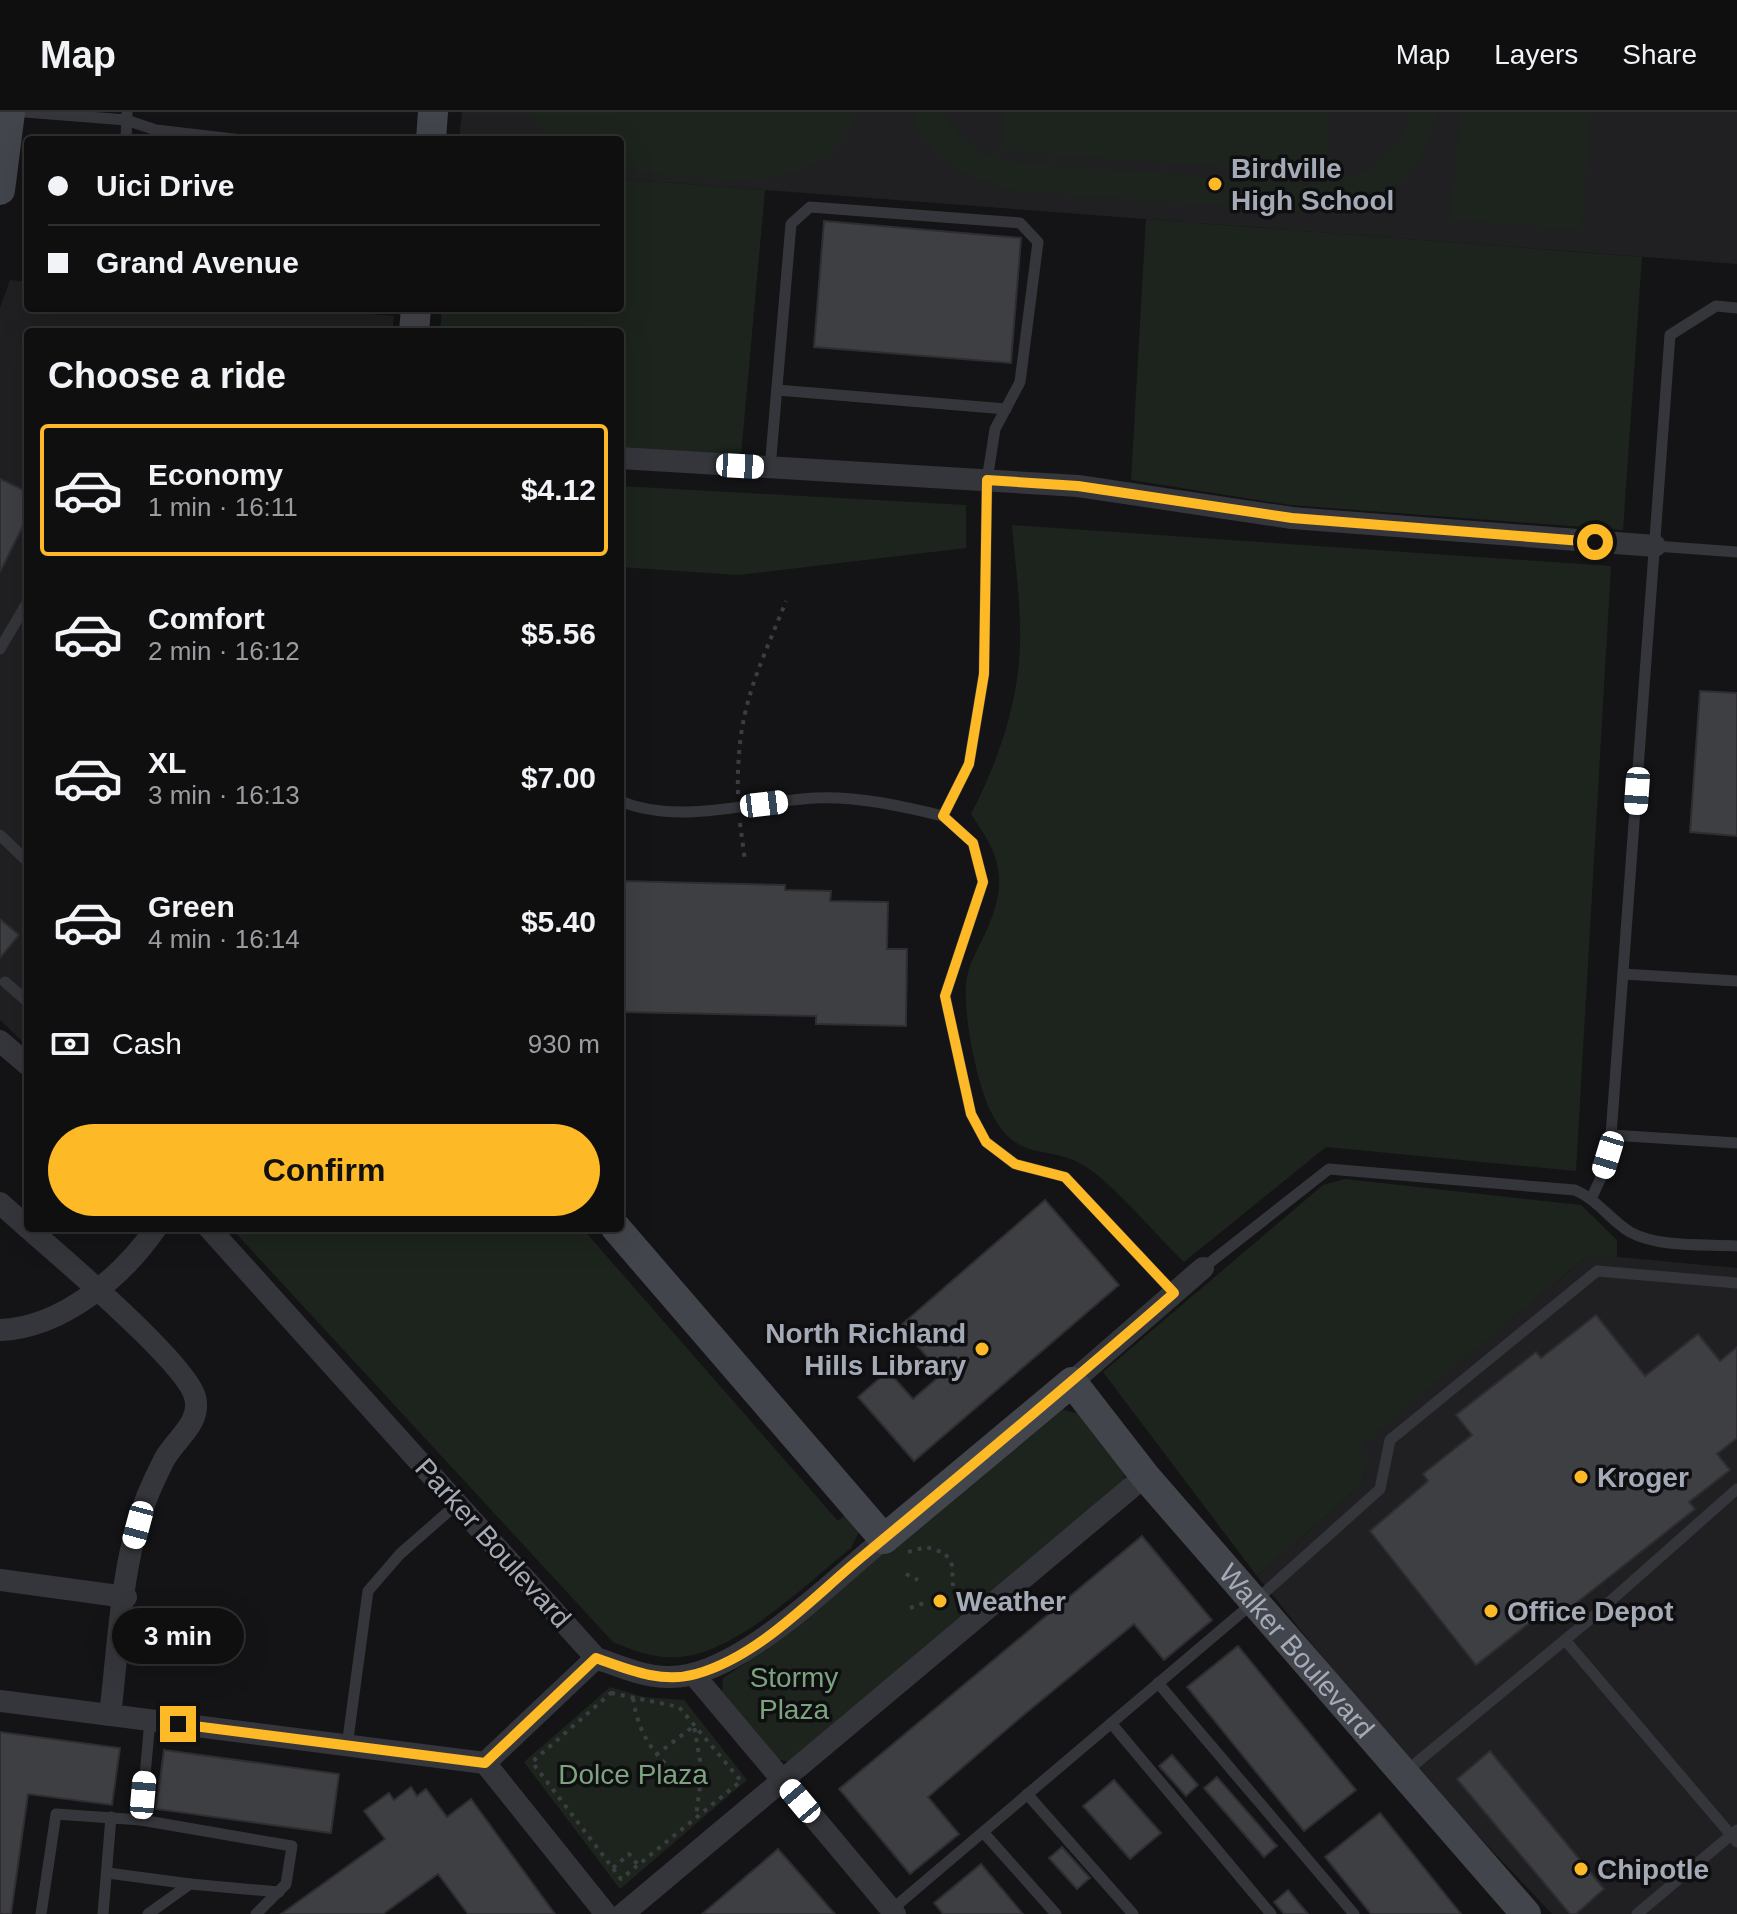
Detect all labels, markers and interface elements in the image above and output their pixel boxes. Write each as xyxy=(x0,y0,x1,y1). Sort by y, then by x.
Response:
text: Map xyxy=(40,34,116,76)
text: Map xyxy=(1396,39,1450,70)
text: Layers xyxy=(1494,39,1578,70)
text: Share xyxy=(1622,39,1697,70)
place label: Birdville High School xyxy=(1231,153,1394,216)
text: Uici Drive xyxy=(96,169,234,202)
marker: Birdville High School xyxy=(1206,175,1224,193)
text: Grand Avenue xyxy=(96,246,299,279)
text: Choose a ride xyxy=(48,355,286,396)
car xyxy=(715,453,765,479)
icon: car xyxy=(52,454,124,526)
text: Economy xyxy=(148,458,283,491)
text: $4.12 xyxy=(521,473,596,506)
text: 1 min · 16:11 xyxy=(148,492,298,522)
route start xyxy=(1577,524,1613,560)
icon: car xyxy=(52,598,124,670)
text: Comfort xyxy=(148,602,265,635)
text: $5.56 xyxy=(521,617,596,650)
text: 2 min · 16:12 xyxy=(148,636,300,666)
icon: car xyxy=(52,742,124,814)
text: XL xyxy=(148,746,186,779)
text: $7.00 xyxy=(521,761,596,794)
car xyxy=(1623,766,1651,816)
text: 3 min · 16:13 xyxy=(148,780,300,810)
car xyxy=(739,789,789,819)
icon: car xyxy=(52,886,124,958)
text: Green xyxy=(148,890,235,923)
text: $5.40 xyxy=(521,905,596,938)
text: 4 min · 16:14 xyxy=(148,924,300,954)
icon: cash xyxy=(48,1022,92,1066)
text: Cash xyxy=(112,1027,182,1060)
text: 930 m xyxy=(528,1029,600,1059)
button: Confirm xyxy=(48,1124,600,1216)
car xyxy=(1590,1129,1626,1181)
place label: North Richland Hills Library xyxy=(765,1318,966,1381)
marker: North Richland Hills Library xyxy=(973,1340,991,1358)
street label: Parker Boulevard xyxy=(409,1452,577,1634)
place label: Kroger xyxy=(1597,1462,1689,1493)
marker: Kroger xyxy=(1572,1468,1590,1486)
car xyxy=(120,1499,156,1551)
street label: Walker Boulevard xyxy=(1213,1557,1381,1744)
place label: Weather xyxy=(956,1586,1066,1617)
marker: Weather xyxy=(931,1592,949,1610)
place label: Office Depot xyxy=(1507,1596,1673,1627)
marker: Office Depot xyxy=(1482,1602,1500,1620)
callout: 3 min xyxy=(112,1608,244,1664)
text: 3 min xyxy=(144,1621,212,1651)
park label: Stormy Plaza xyxy=(750,1662,838,1725)
route end xyxy=(160,1706,196,1742)
park label: Dolce Plaza xyxy=(558,1759,708,1790)
car xyxy=(129,1770,157,1820)
car xyxy=(775,1775,825,1827)
place label: Chipotle xyxy=(1597,1854,1709,1885)
marker: Chipotle xyxy=(1572,1860,1590,1878)

